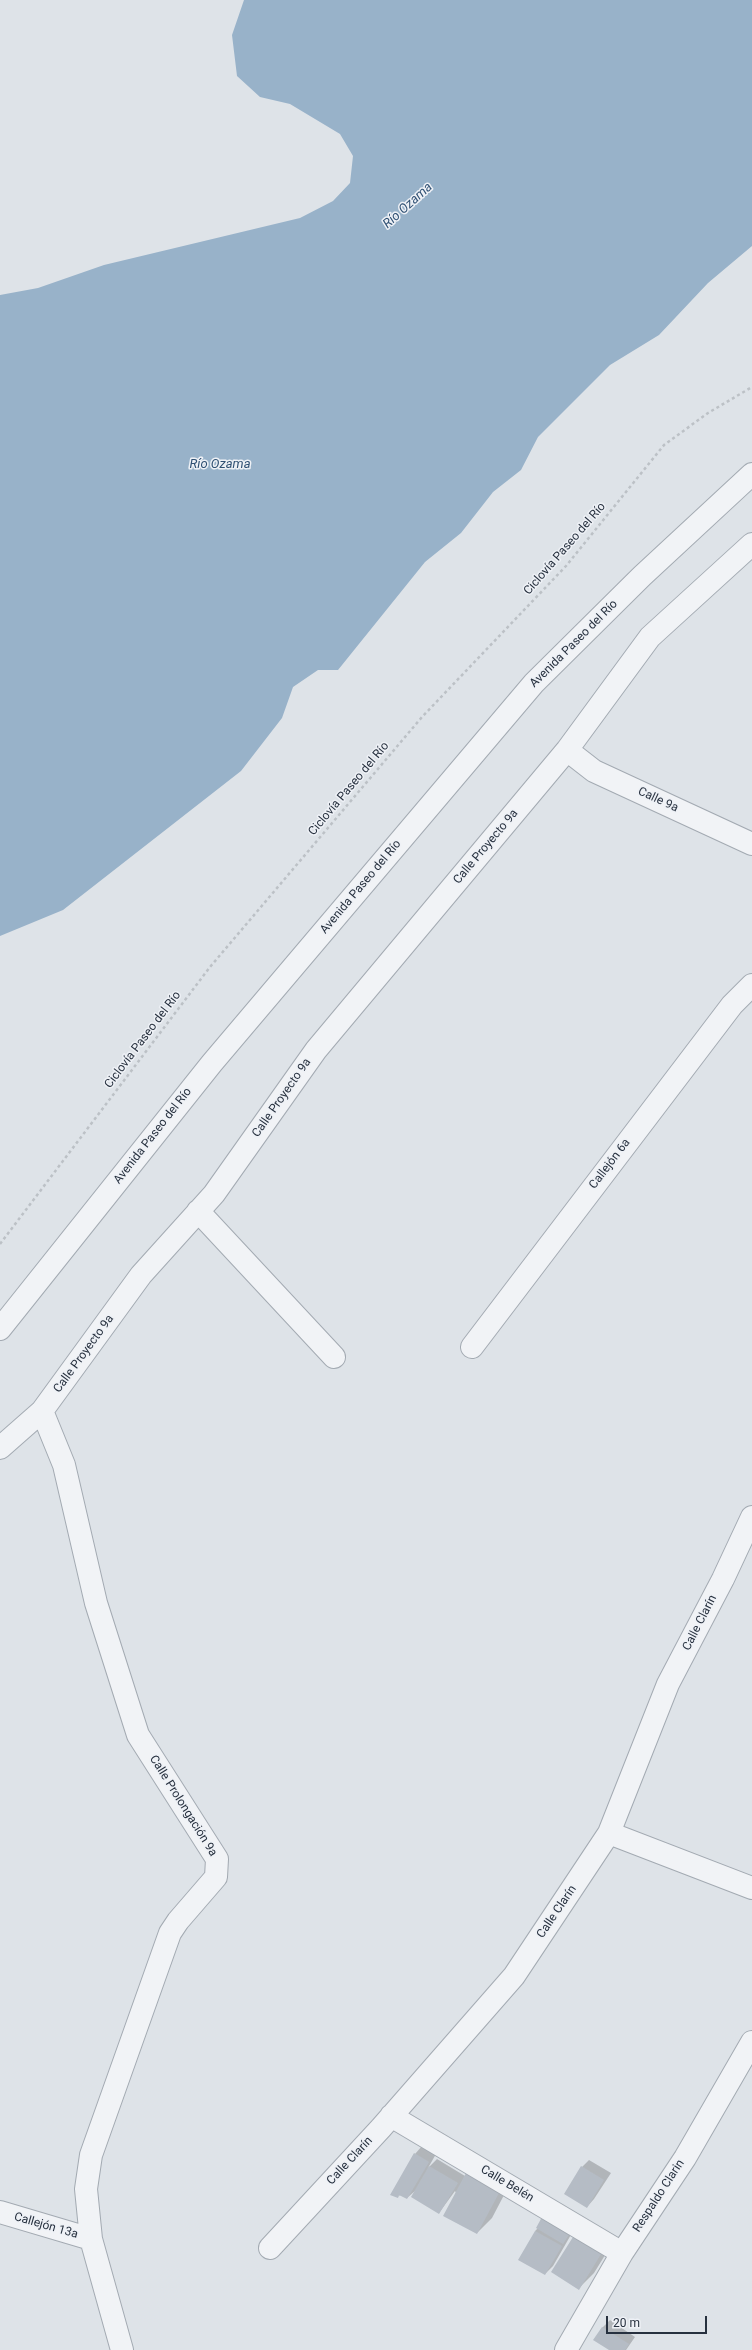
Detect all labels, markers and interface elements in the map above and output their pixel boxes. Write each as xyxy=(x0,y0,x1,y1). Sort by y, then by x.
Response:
water label: Río Ozama xyxy=(380,180,436,232)
water label: Río Ozama xyxy=(190,457,250,473)
street label: Ciclovía Paseo del Río xyxy=(521,500,609,598)
street label: Avenida Paseo del Río xyxy=(527,597,621,691)
street label: Ciclovía Paseo del Río xyxy=(306,739,392,839)
street label: Calle 9a xyxy=(636,784,680,816)
street label: Calle Proyecto 9a xyxy=(451,807,521,887)
street label: Avenida Paseo del Río xyxy=(318,837,404,937)
street label: Ciclovía Paseo del Río xyxy=(102,989,184,1091)
street label: Calle Proyecto 9a xyxy=(249,1056,315,1140)
street label: Avenida Paseo del Río xyxy=(111,1085,195,1187)
street label: Callejón 6a xyxy=(586,1136,634,1192)
street label: Calle Proyecto 9a xyxy=(51,1312,117,1396)
street label: Calle Clarín xyxy=(680,1593,720,1653)
street label: Calle Prolongación 9a xyxy=(146,1753,220,1859)
street label: Calle Clarín xyxy=(534,1883,580,1941)
street label: Calle Clarín xyxy=(324,2134,376,2188)
street label: Respaldo Clarin xyxy=(630,2157,688,2235)
street label: Calle Belén xyxy=(478,2163,536,2205)
street label: Callejón 13a xyxy=(12,2210,80,2242)
scale bar xyxy=(608,2308,709,2334)
text: 20 m xyxy=(613,2316,640,2330)

